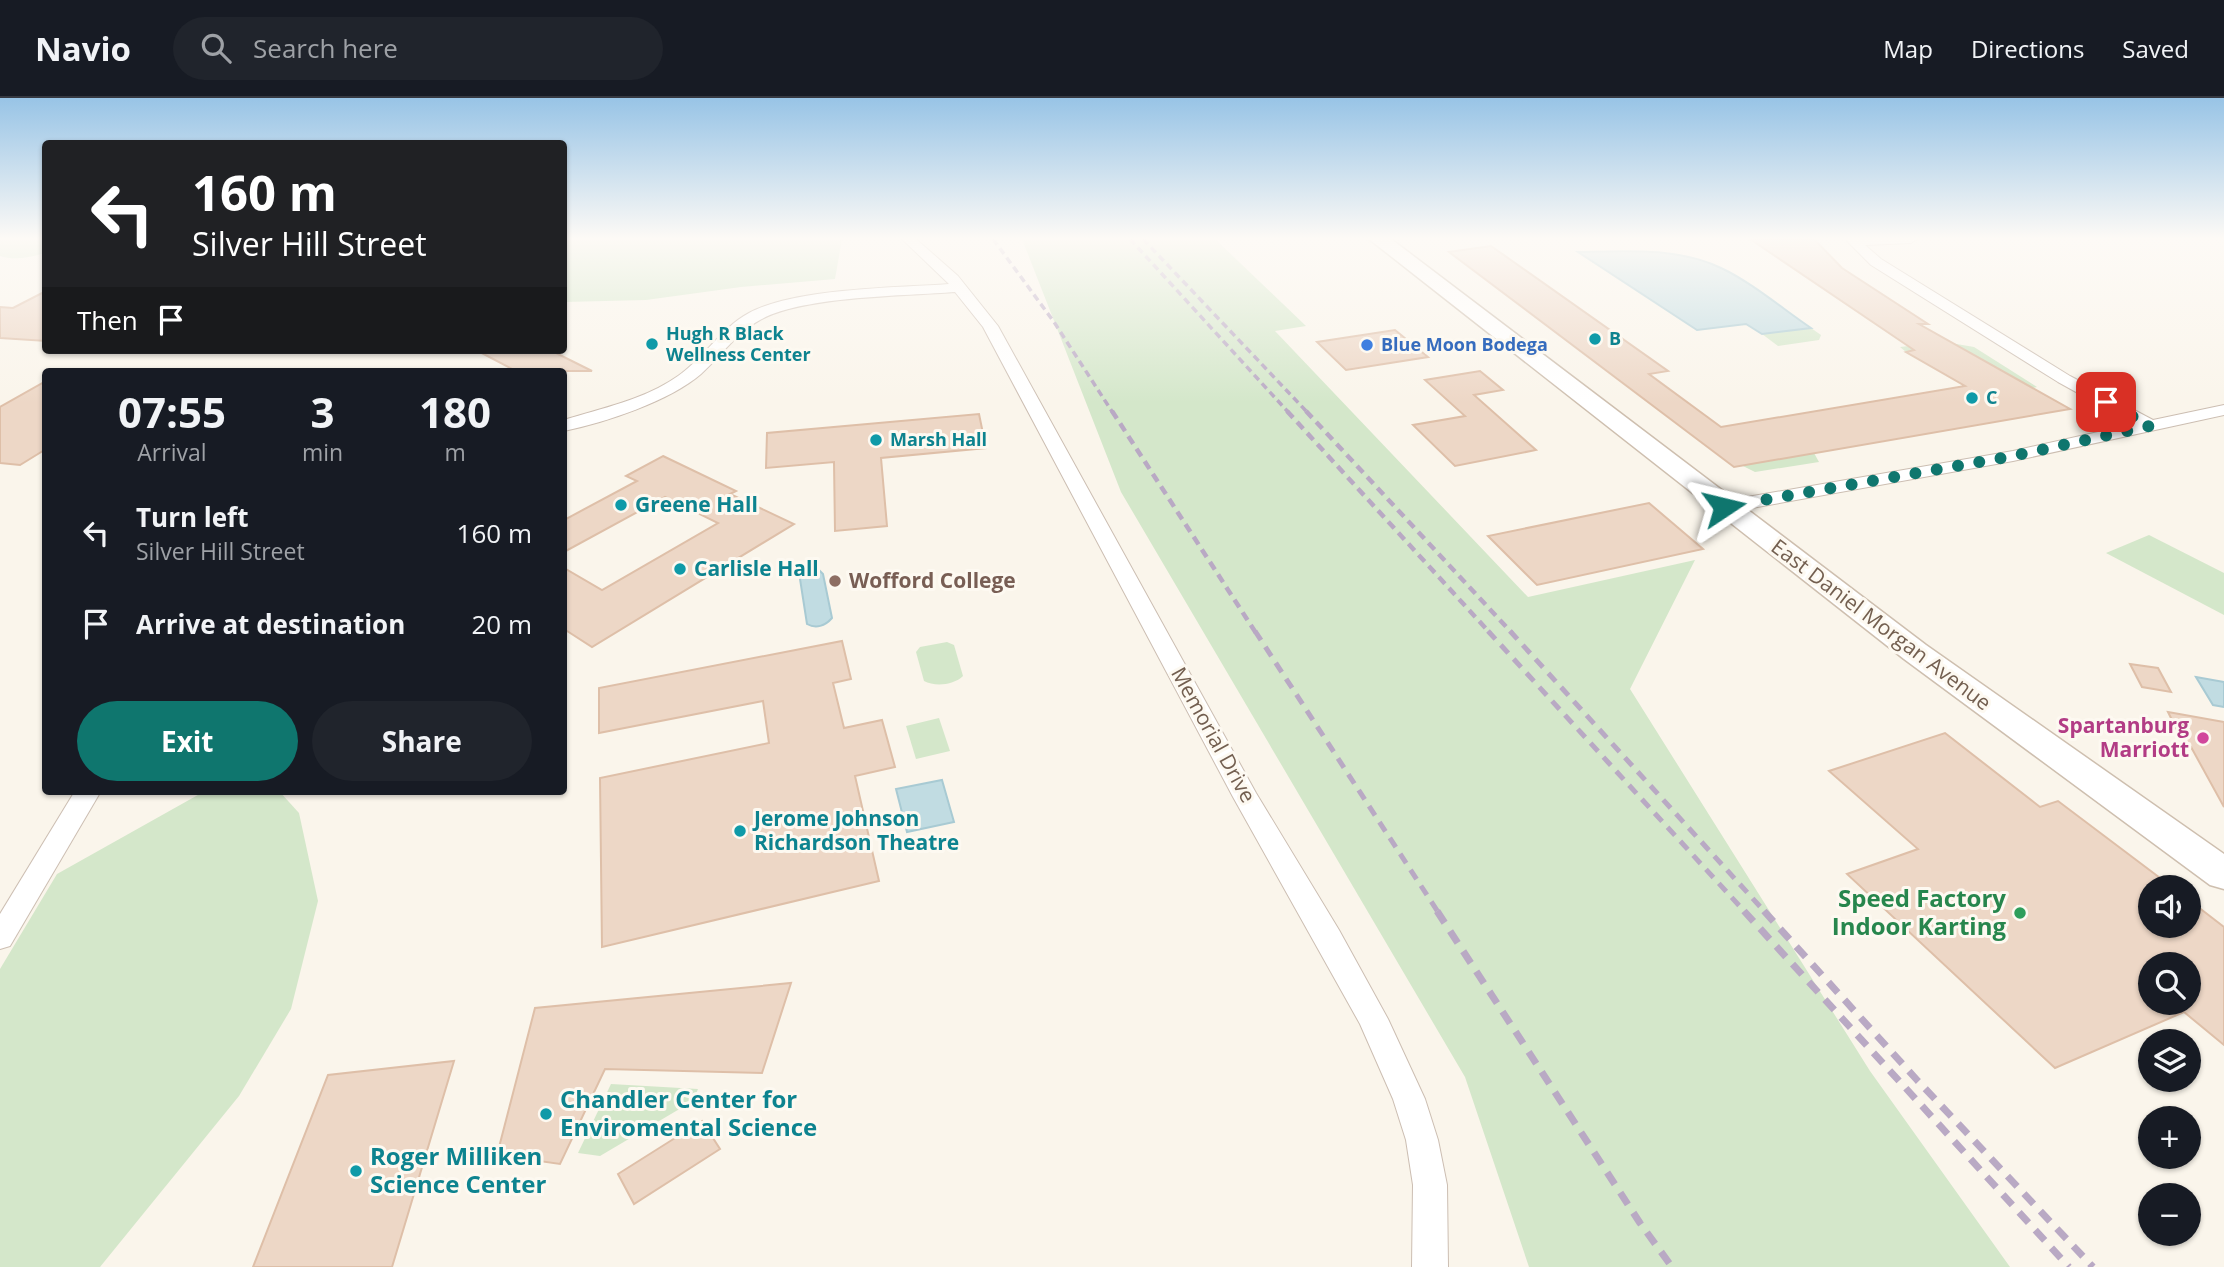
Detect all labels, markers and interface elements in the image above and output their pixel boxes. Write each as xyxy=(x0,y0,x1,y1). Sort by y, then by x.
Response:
search box xyxy=(173,17,663,80)
text: Navio xyxy=(35,26,131,71)
icon: search xyxy=(197,29,235,67)
text: Search here xyxy=(253,30,398,66)
text: Map xyxy=(1883,32,1933,65)
text: Directions xyxy=(1971,32,2084,65)
text: Saved xyxy=(2122,32,2189,65)
text: 160 m xyxy=(192,159,337,225)
icon: left xyxy=(77,168,168,259)
text: Silver Hill Street xyxy=(192,222,427,265)
icon: arrive xyxy=(152,301,190,339)
text: Then xyxy=(77,302,138,338)
place label: Hugh R Black Wellness Center xyxy=(666,321,811,366)
place label: B xyxy=(1609,326,1621,350)
marker: B xyxy=(1587,331,1603,347)
place label: Blue Moon Bodega xyxy=(1381,332,1548,356)
marker: Hugh R Black Wellness Center xyxy=(644,336,660,352)
marker: Blue Moon Bodega xyxy=(1359,337,1375,353)
pin xyxy=(2076,372,2136,432)
text: 07:55 xyxy=(118,383,226,440)
text: 3 xyxy=(310,383,335,440)
text: 180 xyxy=(419,383,491,440)
icon: arrive xyxy=(2087,383,2125,421)
place label: C xyxy=(1986,385,1997,409)
marker: C xyxy=(1964,390,1980,406)
place label: Marsh Hall xyxy=(890,427,987,451)
marker: Marsh Hall xyxy=(868,432,884,448)
text: Arrival xyxy=(137,436,207,468)
text: min xyxy=(302,436,343,468)
text: m xyxy=(444,436,466,468)
position arrow xyxy=(1687,470,1761,544)
place label: Greene Hall xyxy=(635,490,758,518)
marker: Greene Hall xyxy=(613,497,629,513)
text: Turn left xyxy=(136,499,248,535)
icon: left xyxy=(77,514,115,552)
text: 160 m xyxy=(457,515,532,551)
street label: East Daniel Morgan Avenue xyxy=(1766,532,1997,716)
text: Silver Hill Street xyxy=(136,535,305,567)
place label: Carlisle Hall xyxy=(694,554,819,582)
marker: Carlisle Hall xyxy=(672,561,688,577)
place label: Wofford College xyxy=(849,566,1016,594)
marker: Wofford College xyxy=(827,573,843,589)
icon: arrive xyxy=(77,605,115,643)
text: Arrive at destination xyxy=(136,606,405,642)
text: 20 m xyxy=(471,606,532,642)
street label: Memorial Drive xyxy=(1165,662,1263,807)
button: Exit xyxy=(77,701,298,781)
button: Share xyxy=(312,701,532,781)
place label: Spartanburg Marriott xyxy=(2058,711,2189,763)
marker: Spartanburg Marriott xyxy=(2195,730,2211,746)
place label: Jerome Johnson Richardson Theatre xyxy=(752,804,959,856)
marker: Jerome Johnson Richardson Theatre xyxy=(732,823,748,839)
map controls xyxy=(2138,875,2201,1246)
button: sound xyxy=(2138,875,2201,938)
place label: Speed Factory Indoor Karting xyxy=(1832,881,2006,942)
marker: Speed Factory Indoor Karting xyxy=(2012,905,2028,921)
button: search xyxy=(2138,952,2201,1015)
button: layers xyxy=(2138,1029,2201,1092)
place label: Chandler Center for Enviromental Science xyxy=(560,1082,817,1143)
marker: Chandler Center for Enviromental Science xyxy=(538,1106,554,1122)
button: + xyxy=(2138,1106,2201,1169)
place label: Roger Milliken Science Center xyxy=(370,1139,546,1200)
marker: Roger Milliken Science Center xyxy=(348,1163,364,1179)
button: − xyxy=(2138,1183,2201,1246)

